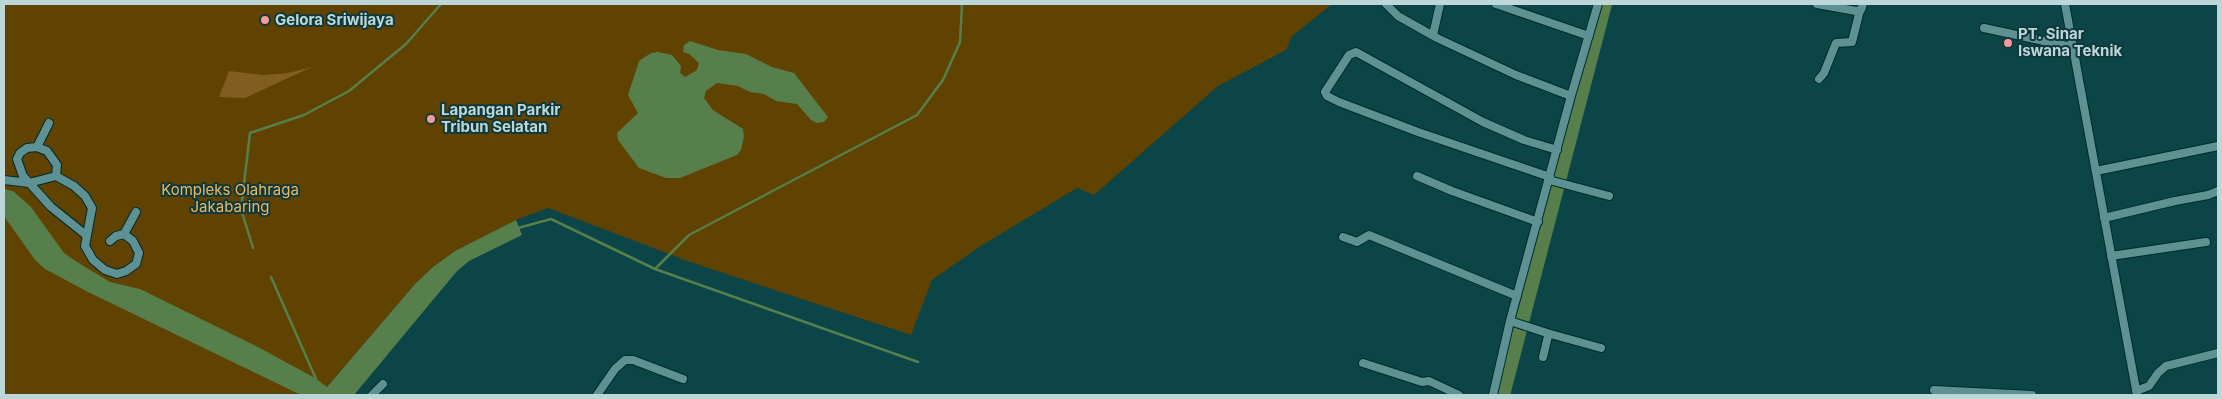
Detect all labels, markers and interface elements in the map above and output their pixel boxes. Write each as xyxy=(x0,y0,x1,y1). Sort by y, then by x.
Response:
place label: Gelora Sriwijaya xyxy=(275,11,394,29)
marker: Gelora Sriwijaya xyxy=(259,14,271,26)
place label: PT. Sinar Iswana Teknik xyxy=(2018,25,2122,60)
marker: PT. Sinar Iswana Teknik xyxy=(2002,37,2014,49)
place label: Lapangan Parkir Tribun Selatan xyxy=(441,101,560,136)
marker: Lapangan Parkir Tribun Selatan xyxy=(425,113,437,125)
park label: Kompleks Olahraga Jakabaring xyxy=(161,181,299,216)

